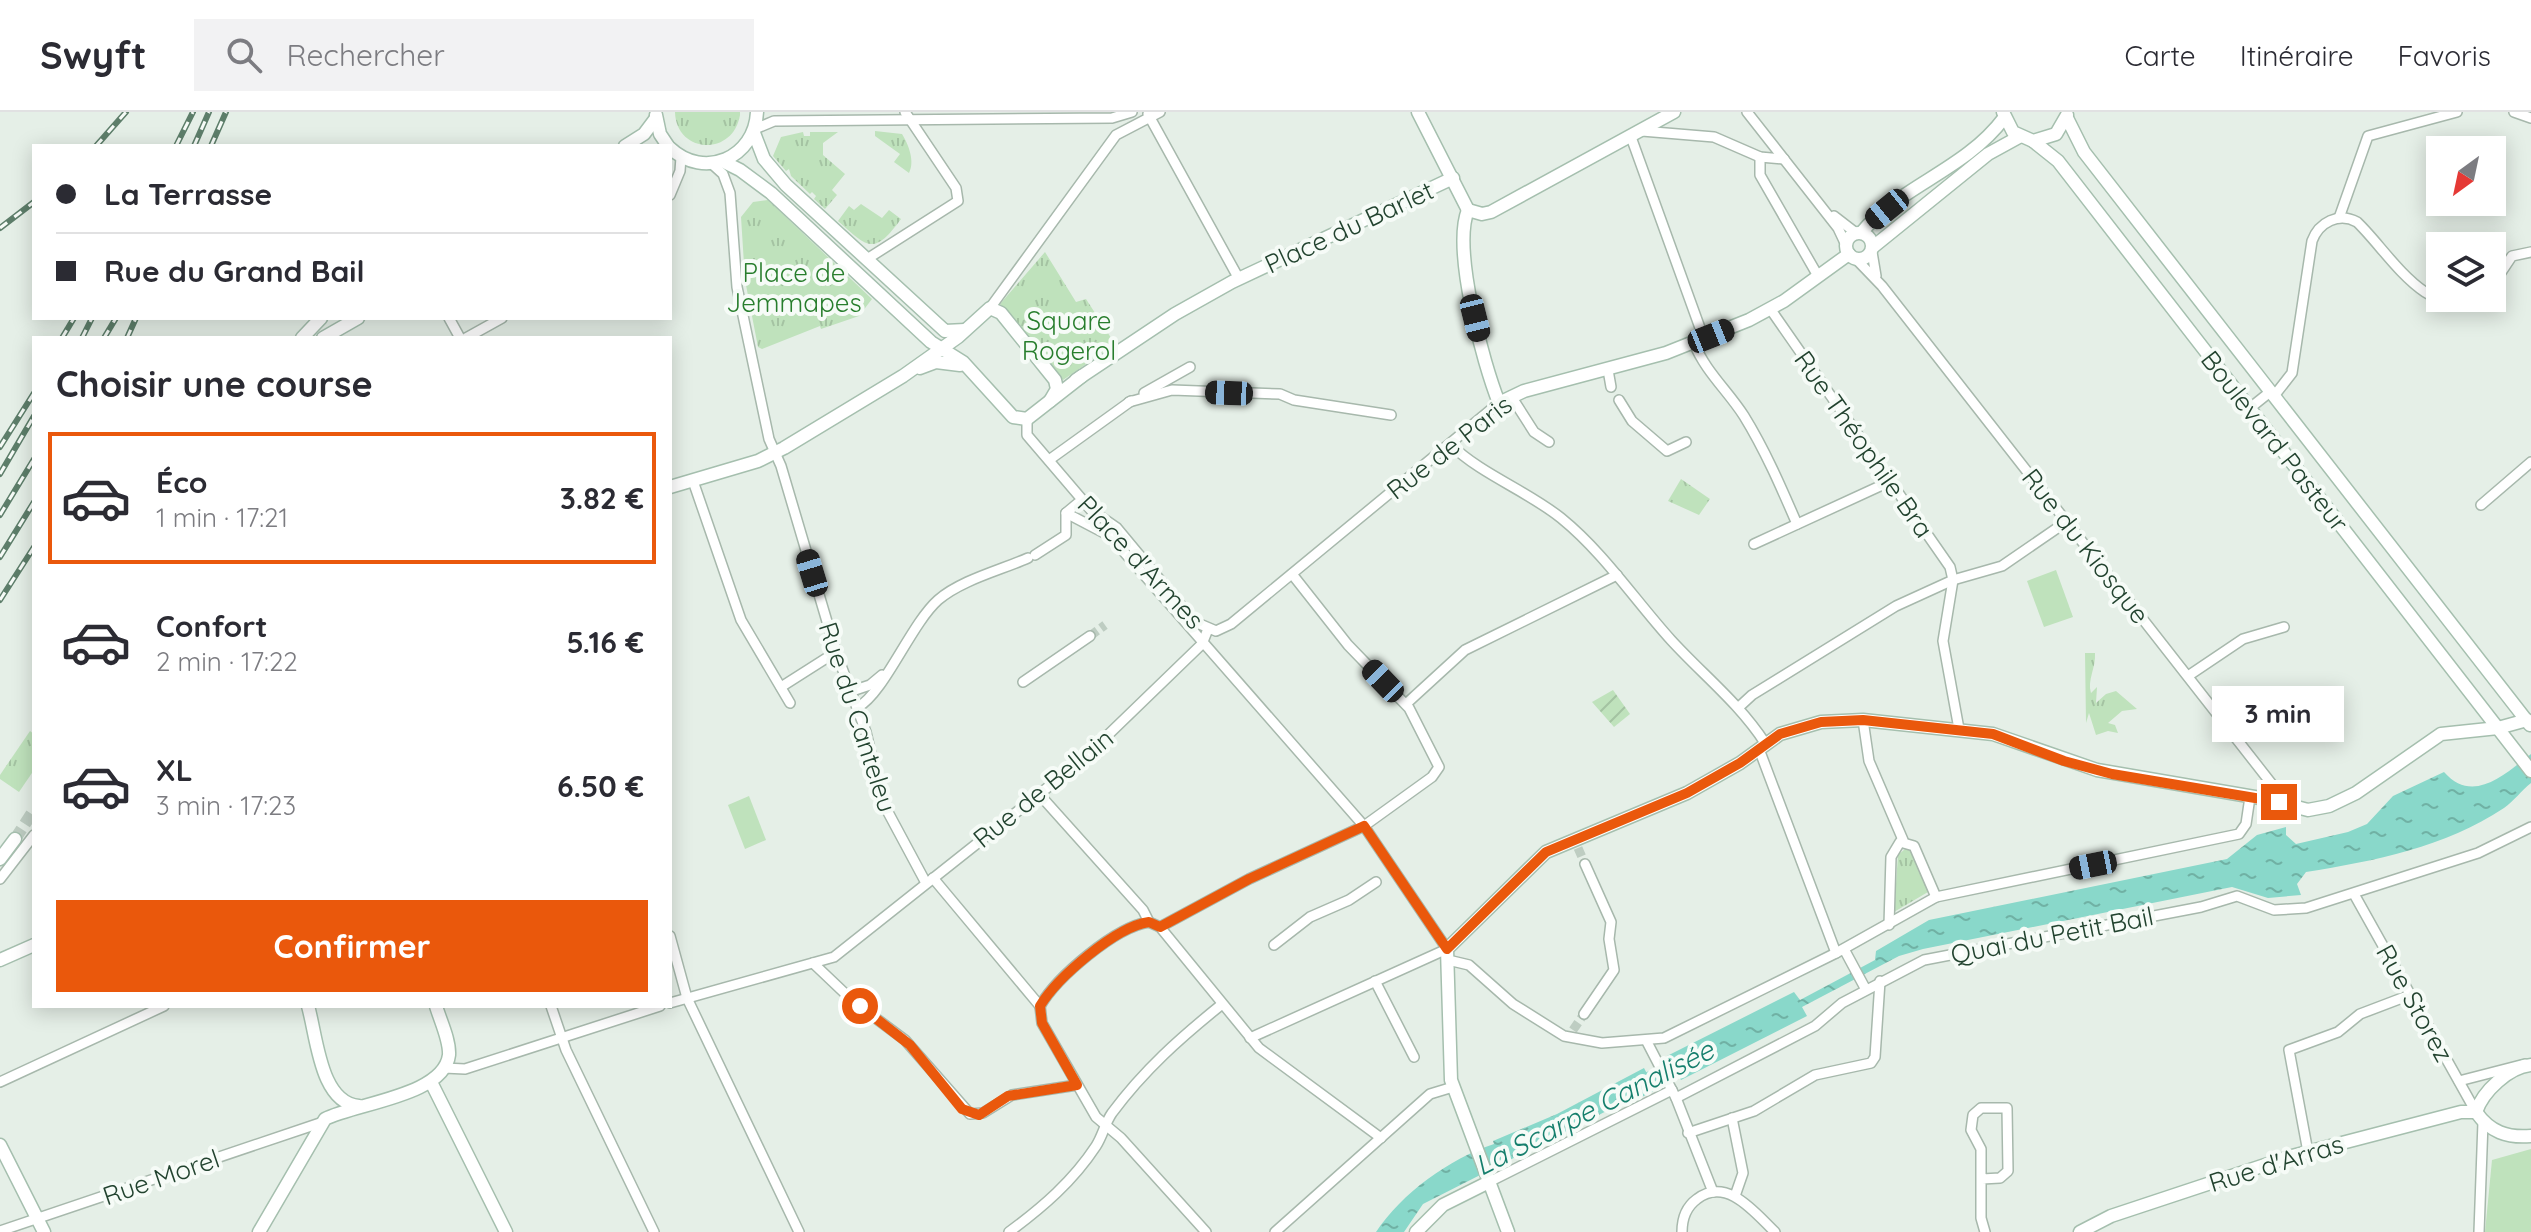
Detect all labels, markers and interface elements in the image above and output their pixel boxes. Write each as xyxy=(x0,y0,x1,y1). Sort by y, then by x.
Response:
search box xyxy=(194,19,754,91)
text: Swyft xyxy=(40,31,146,79)
icon: search xyxy=(222,33,266,77)
text: Rechercher xyxy=(286,36,445,74)
text: Carte xyxy=(2124,38,2196,73)
text: Itinéraire xyxy=(2240,38,2354,73)
text: Favoris xyxy=(2398,38,2491,73)
north arrow xyxy=(2426,136,2506,216)
map controls xyxy=(2426,136,2506,312)
street label: Place du Barlet xyxy=(1259,173,1439,281)
text: La Terrasse xyxy=(104,175,272,213)
car xyxy=(1861,185,1913,233)
button: layers xyxy=(2426,232,2506,312)
text: Rue du Grand Bail xyxy=(104,252,365,290)
park label: Place de Jemmapes xyxy=(726,256,862,319)
car xyxy=(1458,292,1492,344)
park label: Square Rogerol xyxy=(1022,304,1116,367)
car xyxy=(1684,316,1738,356)
street label: Rue Théophile Bra xyxy=(1787,344,1941,544)
street label: Boulevard Pasteur xyxy=(2194,344,2356,538)
text: Choisir une course xyxy=(56,361,373,406)
car xyxy=(1205,380,1253,406)
street label: Rue de Paris xyxy=(1380,388,1518,506)
icon: car xyxy=(60,462,132,534)
street label: Rue du Kiosque xyxy=(2015,462,2157,630)
text: Éco xyxy=(156,463,207,501)
text: 3.82 € xyxy=(560,479,644,517)
street label: Place d'Armes xyxy=(1071,488,1211,636)
text: 1 min · 17:21 xyxy=(156,501,288,534)
car xyxy=(794,547,830,599)
icon: car xyxy=(60,606,132,678)
text: Confort xyxy=(156,607,268,645)
street label: Rue du Canteleu xyxy=(812,618,904,816)
text: 5.16 € xyxy=(566,623,644,661)
text: 2 min · 17:22 xyxy=(156,645,298,678)
car xyxy=(1358,655,1408,707)
callout: 3 min xyxy=(2213,686,2345,742)
text: 3 min xyxy=(2245,697,2311,730)
street label: Rue de Bellain xyxy=(966,721,1120,855)
icon: car xyxy=(60,750,132,822)
text: XL xyxy=(156,751,193,789)
text: 6.50 € xyxy=(557,767,644,805)
route end xyxy=(2261,784,2297,820)
text: 3 min · 17:23 xyxy=(156,789,296,822)
car xyxy=(2067,849,2119,881)
street label: Quai du Petit Bail xyxy=(1948,899,2156,971)
button: Confirmer xyxy=(56,900,648,992)
street label: Rue Storez xyxy=(2369,938,2461,1068)
route start xyxy=(842,988,878,1024)
water label: La Scarpe Canalisée xyxy=(1469,1031,1720,1182)
street label: Rue d'Arras xyxy=(2205,1127,2347,1199)
street label: Rue Morel xyxy=(98,1142,224,1212)

